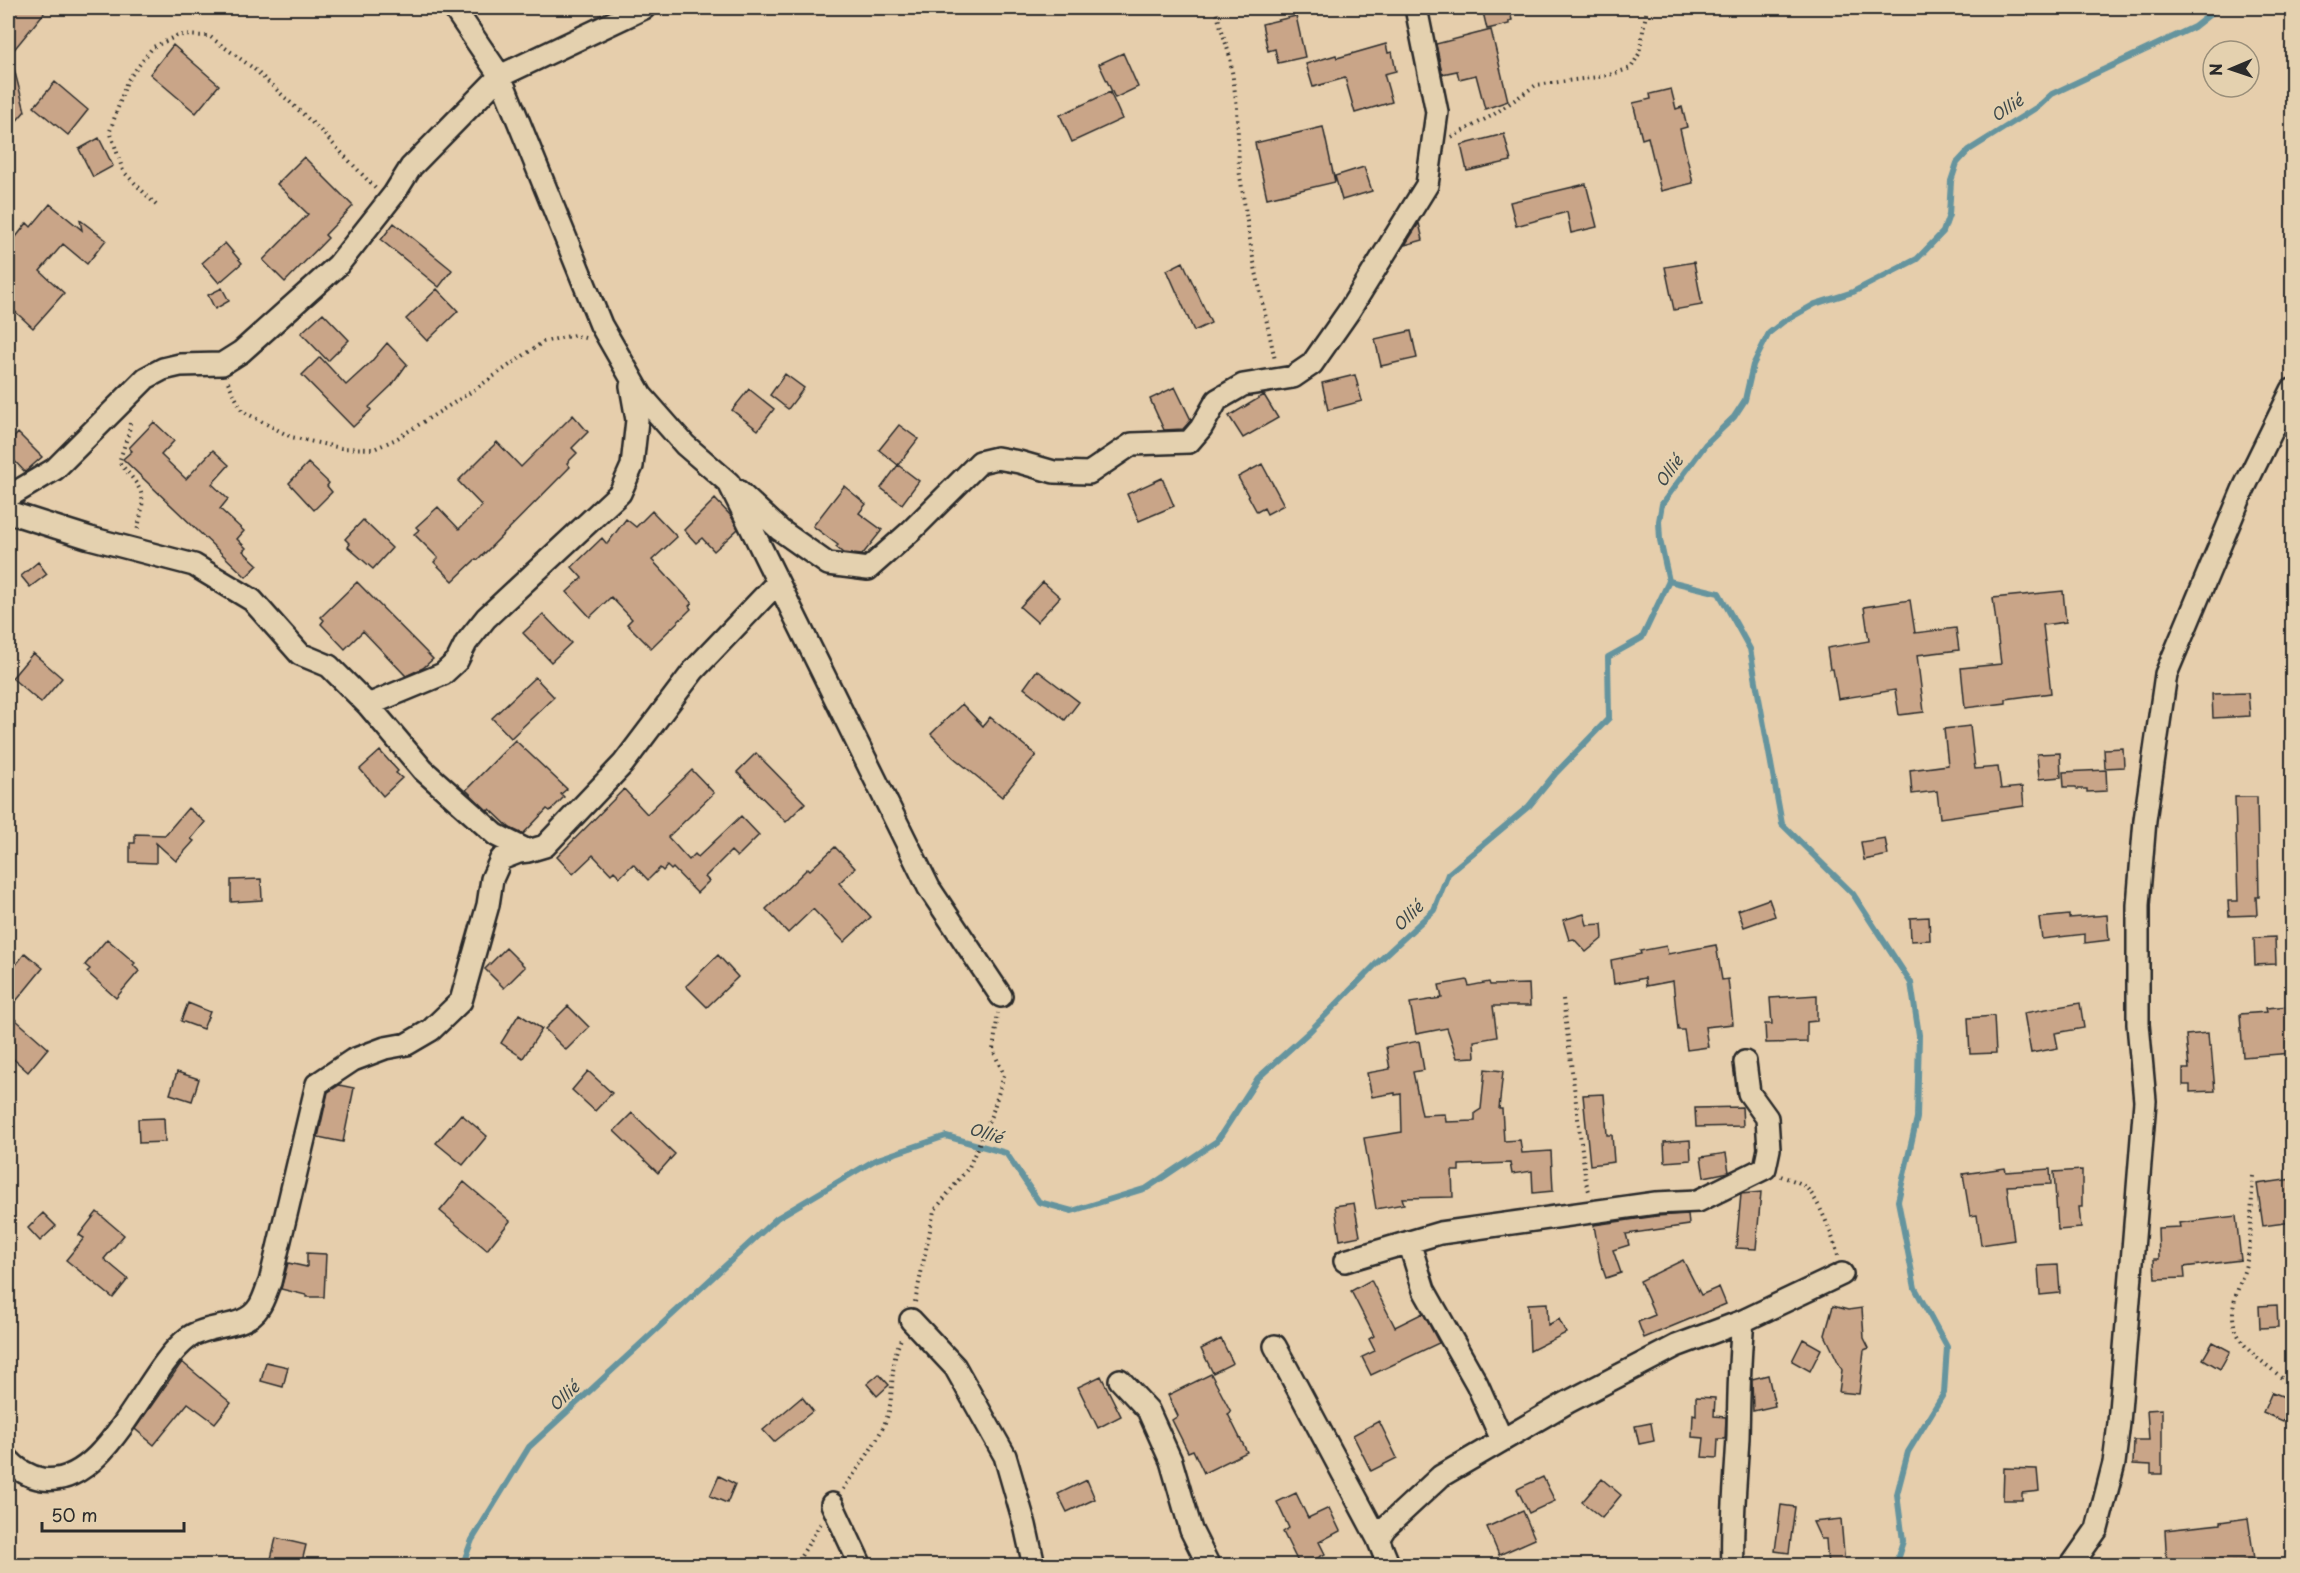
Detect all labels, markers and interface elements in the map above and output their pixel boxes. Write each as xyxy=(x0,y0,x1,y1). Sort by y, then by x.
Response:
north arrow xyxy=(2201,39,2261,99)
text: N xyxy=(2203,63,2227,76)
water label: Ollié xyxy=(1985,87,2029,127)
water label: Ollié xyxy=(1648,448,1689,491)
water label: Ollié xyxy=(1387,893,1429,936)
water label: Ollié xyxy=(966,1116,1008,1149)
water label: Ollié xyxy=(543,1373,585,1416)
scale bar xyxy=(42,1495,184,1533)
text: 50 m xyxy=(51,1501,98,1528)

